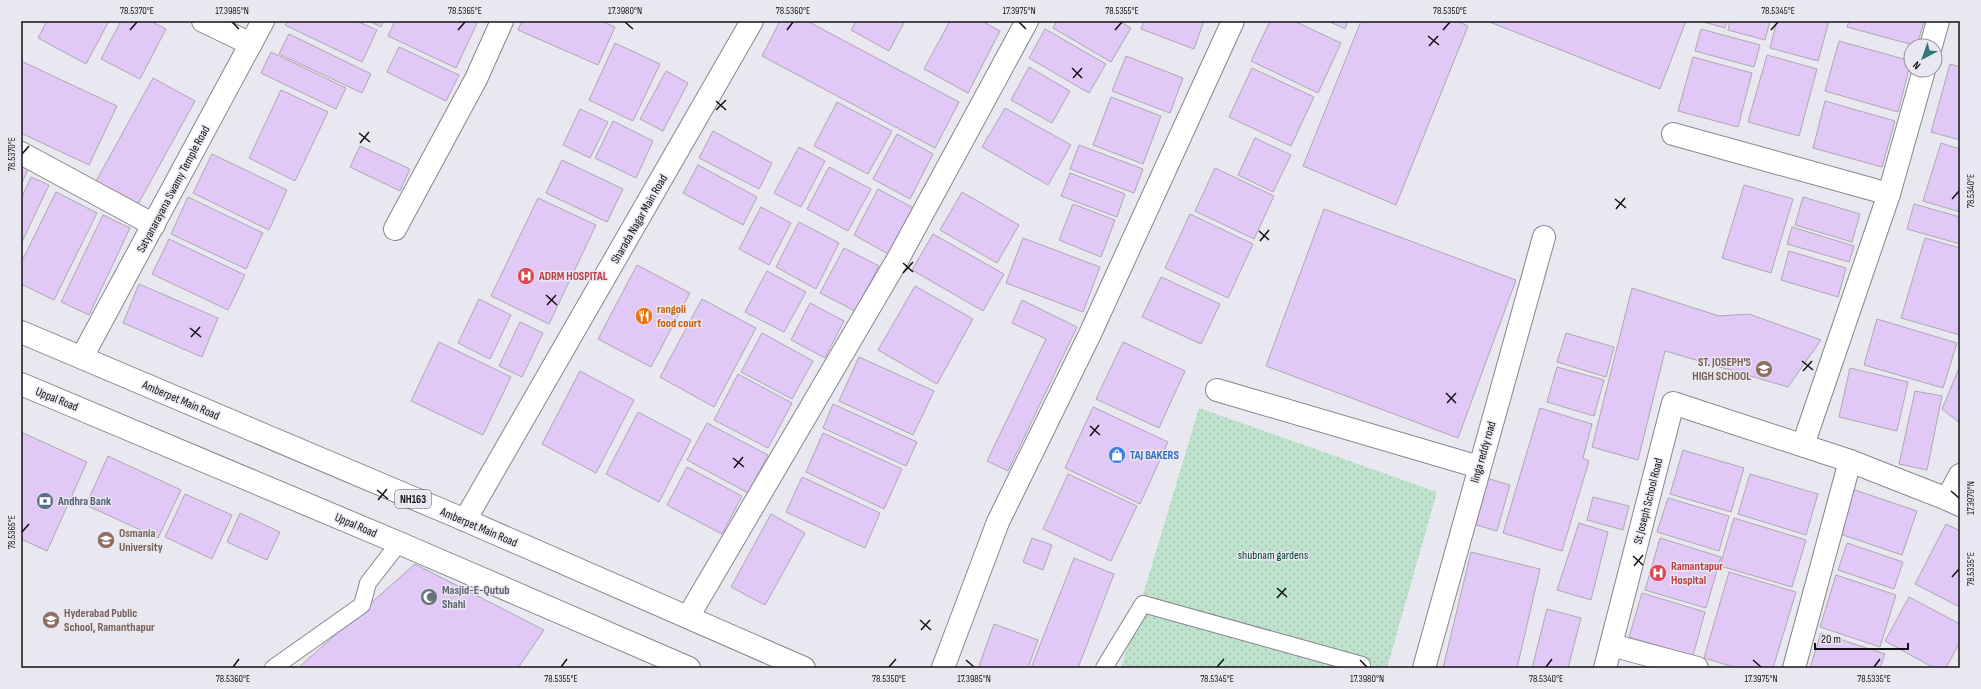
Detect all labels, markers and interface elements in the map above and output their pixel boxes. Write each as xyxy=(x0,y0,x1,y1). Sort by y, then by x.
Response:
text: 78.5370°E xyxy=(120,5,154,17)
text: 17.3985°N xyxy=(215,5,249,17)
text: 78.5365°E xyxy=(448,5,482,17)
text: 17.3980°N xyxy=(608,5,642,17)
text: 78.5360°E xyxy=(776,5,810,17)
text: 17.3975°N xyxy=(1002,5,1036,17)
text: 78.5355°E xyxy=(1105,5,1139,17)
text: 78.5350°E xyxy=(1433,5,1467,17)
text: 78.5345°E xyxy=(1761,5,1795,17)
north arrow xyxy=(1903,38,1943,78)
text: N xyxy=(1910,58,1923,72)
street label: Satyanarayana Swamy Temple Road xyxy=(134,123,213,255)
text: 78.5370°E xyxy=(6,137,18,171)
street label: Sharada Nagar Main Road xyxy=(608,172,671,267)
text: 78.5340°E xyxy=(1965,174,1977,208)
hospital icon: ADRM HOSPITAL xyxy=(516,266,536,286)
place label: ADRM HOSPITAL xyxy=(538,269,608,284)
place label: rangoli food court xyxy=(657,302,702,331)
restaurant icon: rangoli food court xyxy=(634,306,654,326)
place label: ST. JOSEPH'S HIGH SCHOOL xyxy=(1692,355,1752,384)
school or university icon: ST. JOSEPH'S HIGH SCHOOL xyxy=(1754,359,1774,379)
street label: Amberpet Main Road xyxy=(139,377,222,424)
street label: Uppal Road xyxy=(33,384,80,415)
street label: linga reddy road xyxy=(1468,420,1499,485)
shop icon: TAJ BAKERS xyxy=(1107,445,1127,465)
place label: TAJ BAKERS xyxy=(1130,448,1179,463)
street label: St Joseph School Road xyxy=(1631,456,1666,546)
text: 17.3970°N xyxy=(1965,481,1977,515)
road number: NH163 xyxy=(395,490,431,508)
bank icon: Andhra Bank xyxy=(35,491,55,511)
place label: Andhra Bank xyxy=(57,494,111,509)
street label: Amberpet Main Road xyxy=(437,504,520,551)
street label: Uppal Road xyxy=(332,510,379,541)
text: 78.5365°E xyxy=(6,515,18,549)
place label: Osmania University xyxy=(119,526,163,555)
school or university icon: Osmania University xyxy=(96,530,116,550)
park label: shubnam gardens xyxy=(1238,548,1308,563)
text: 78.5335°E xyxy=(1965,552,1977,586)
place label: Ramantapur Hospital xyxy=(1671,559,1723,588)
hospital icon: Ramantapur Hospital xyxy=(1648,563,1668,583)
place label: Masjid-E-Qutub Shahi xyxy=(442,583,509,612)
mosque icon: Masjid-E-Qutub Shahi xyxy=(419,587,439,607)
place label: Hyderabad Public School, Ramanthapur xyxy=(64,606,155,635)
school or university icon: Hyderabad Public School, Ramanthapur xyxy=(41,610,61,630)
scale bar xyxy=(1815,625,1908,651)
text: 20 m xyxy=(1821,632,1841,647)
text: 78.5360°E xyxy=(216,673,250,685)
text: 78.5355°E xyxy=(544,673,578,685)
text: 78.5350°E xyxy=(872,673,906,685)
text: 17.3985°N xyxy=(957,673,991,685)
text: 78.5345°E xyxy=(1200,673,1234,685)
text: 17.3980°N xyxy=(1350,673,1384,685)
text: 78.5340°E xyxy=(1529,673,1563,685)
text: 17.3975°N xyxy=(1744,673,1778,685)
text: 78.5335°E xyxy=(1857,673,1891,685)

